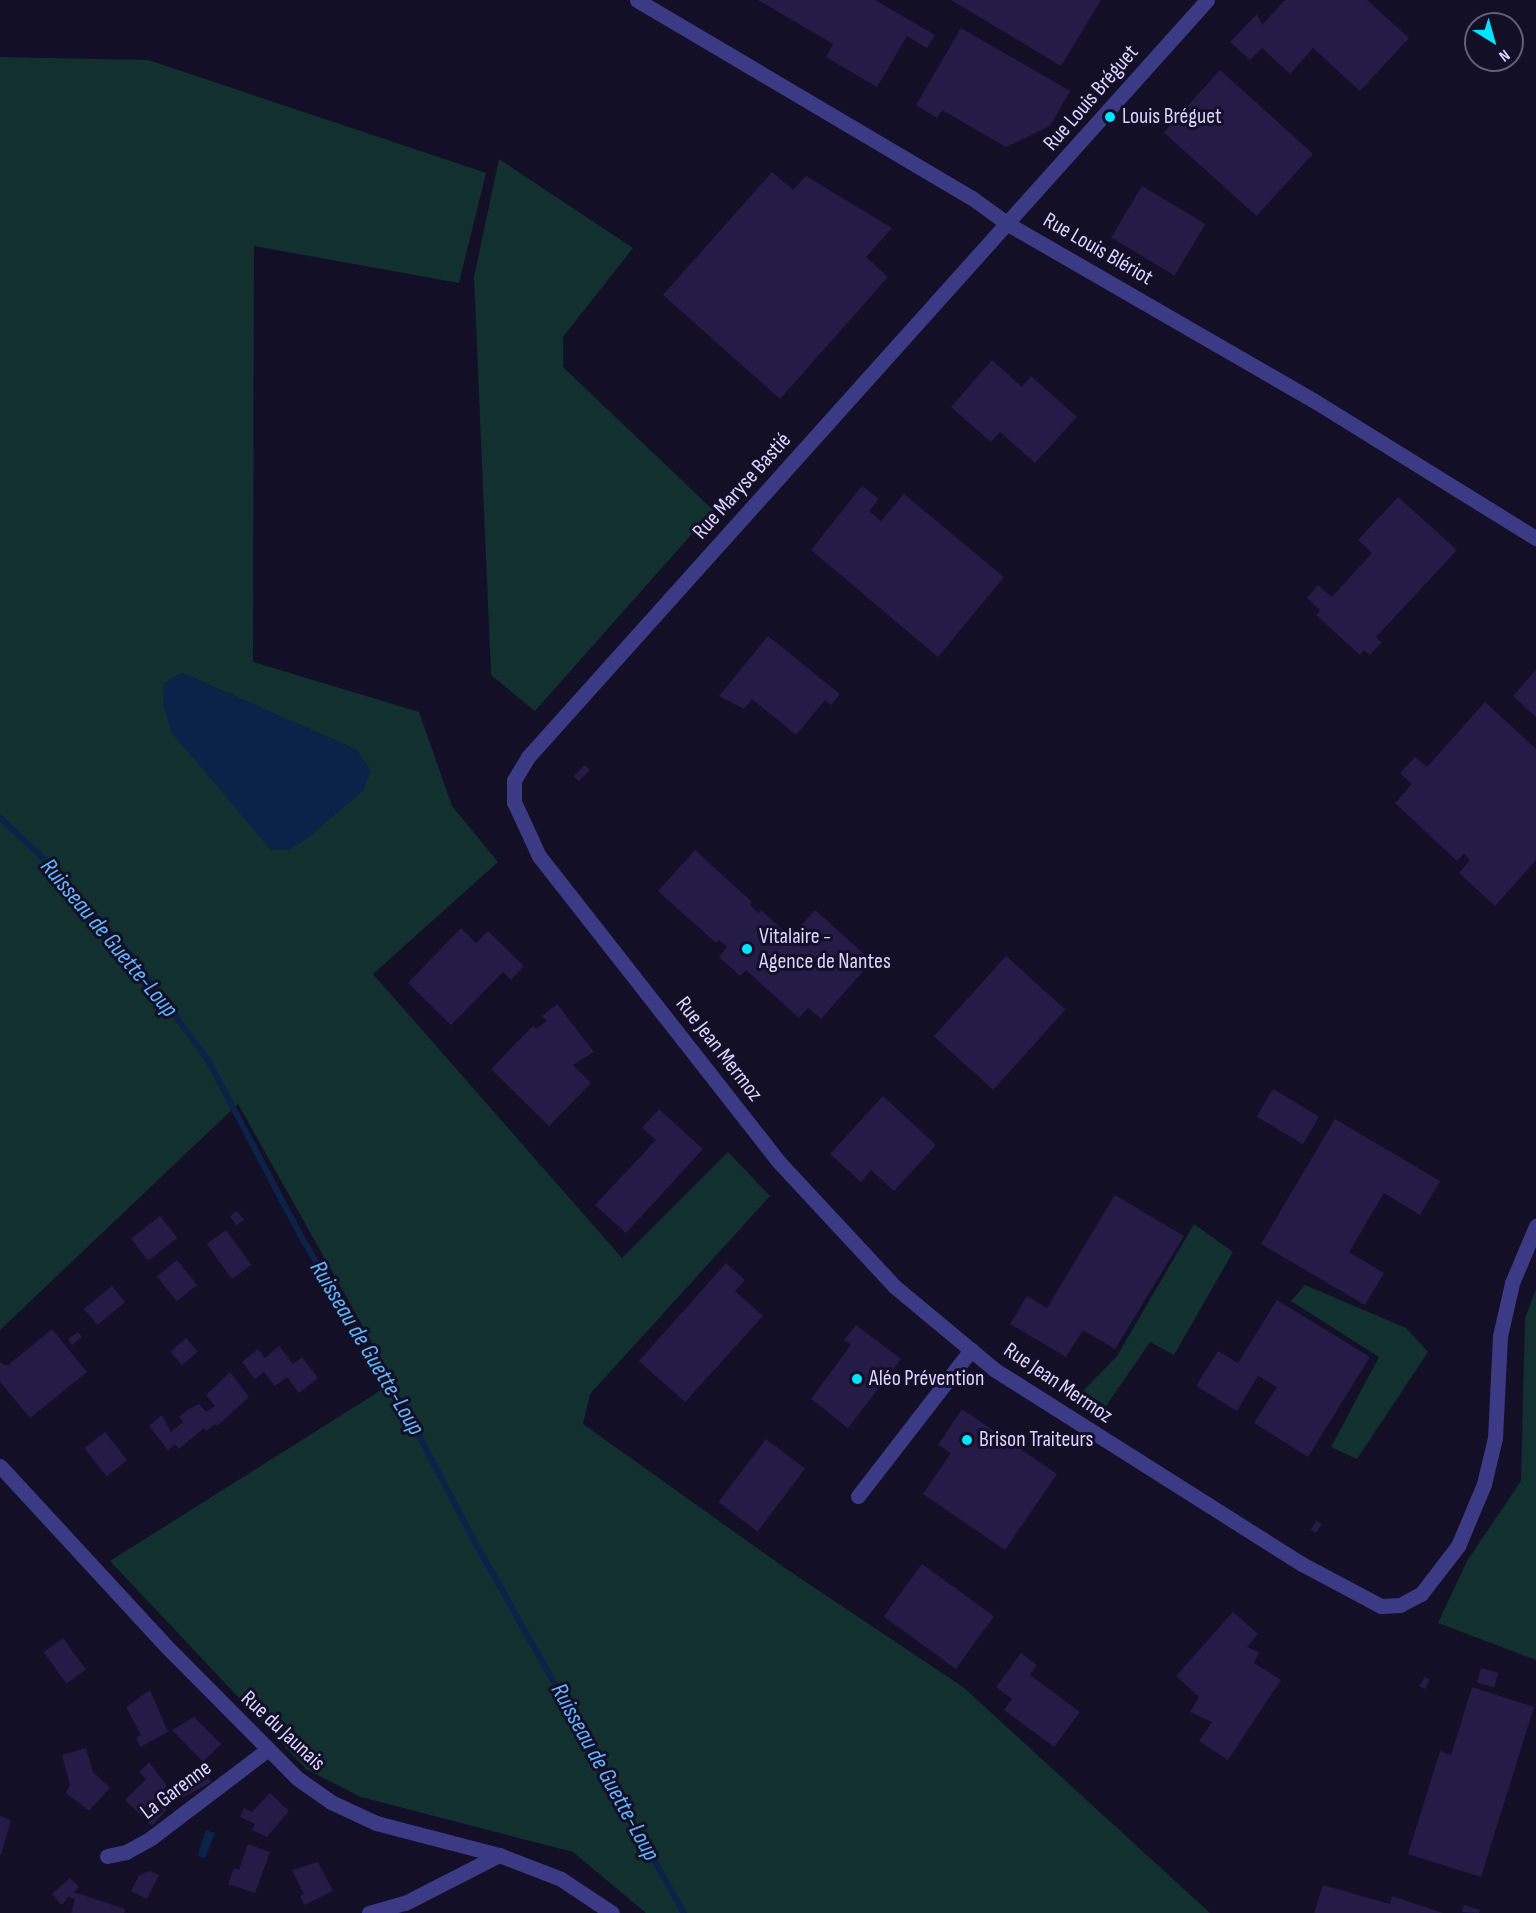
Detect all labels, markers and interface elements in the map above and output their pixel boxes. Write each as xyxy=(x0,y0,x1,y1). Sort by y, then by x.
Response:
north arrow xyxy=(1464,12,1524,72)
street label: Rue Louis Bréguet xyxy=(1038,40,1144,156)
text: N xyxy=(1495,45,1513,65)
place label: Louis Bréguet xyxy=(1122,104,1222,130)
marker: Louis Bréguet xyxy=(1103,110,1117,124)
street label: Rue Louis Blériot xyxy=(1038,207,1158,291)
street label: Rue Maryse Bastié xyxy=(687,427,797,545)
water label: Ruisseau de Guette-Loup xyxy=(34,853,184,1023)
place label: Vitalaire - Agence de Nantes xyxy=(759,923,891,974)
marker: Vitalaire - Agence de Nantes xyxy=(740,942,754,956)
street label: Rue Jean Mermoz xyxy=(670,991,768,1107)
water label: Ruisseau de Guette-Loup xyxy=(304,1256,430,1440)
street label: Rue Jean Mermoz xyxy=(999,1337,1117,1429)
place label: Aléo Prévention xyxy=(869,1366,984,1392)
marker: Aléo Prévention xyxy=(850,1372,864,1386)
place label: Brison Traiteurs xyxy=(979,1427,1093,1453)
marker: Brison Traiteurs xyxy=(960,1433,974,1447)
water label: Ruisseau de Guette-Loup xyxy=(544,1678,666,1866)
street label: Rue du Jaunais xyxy=(235,1685,331,1777)
street label: La Garenne xyxy=(135,1755,217,1825)

